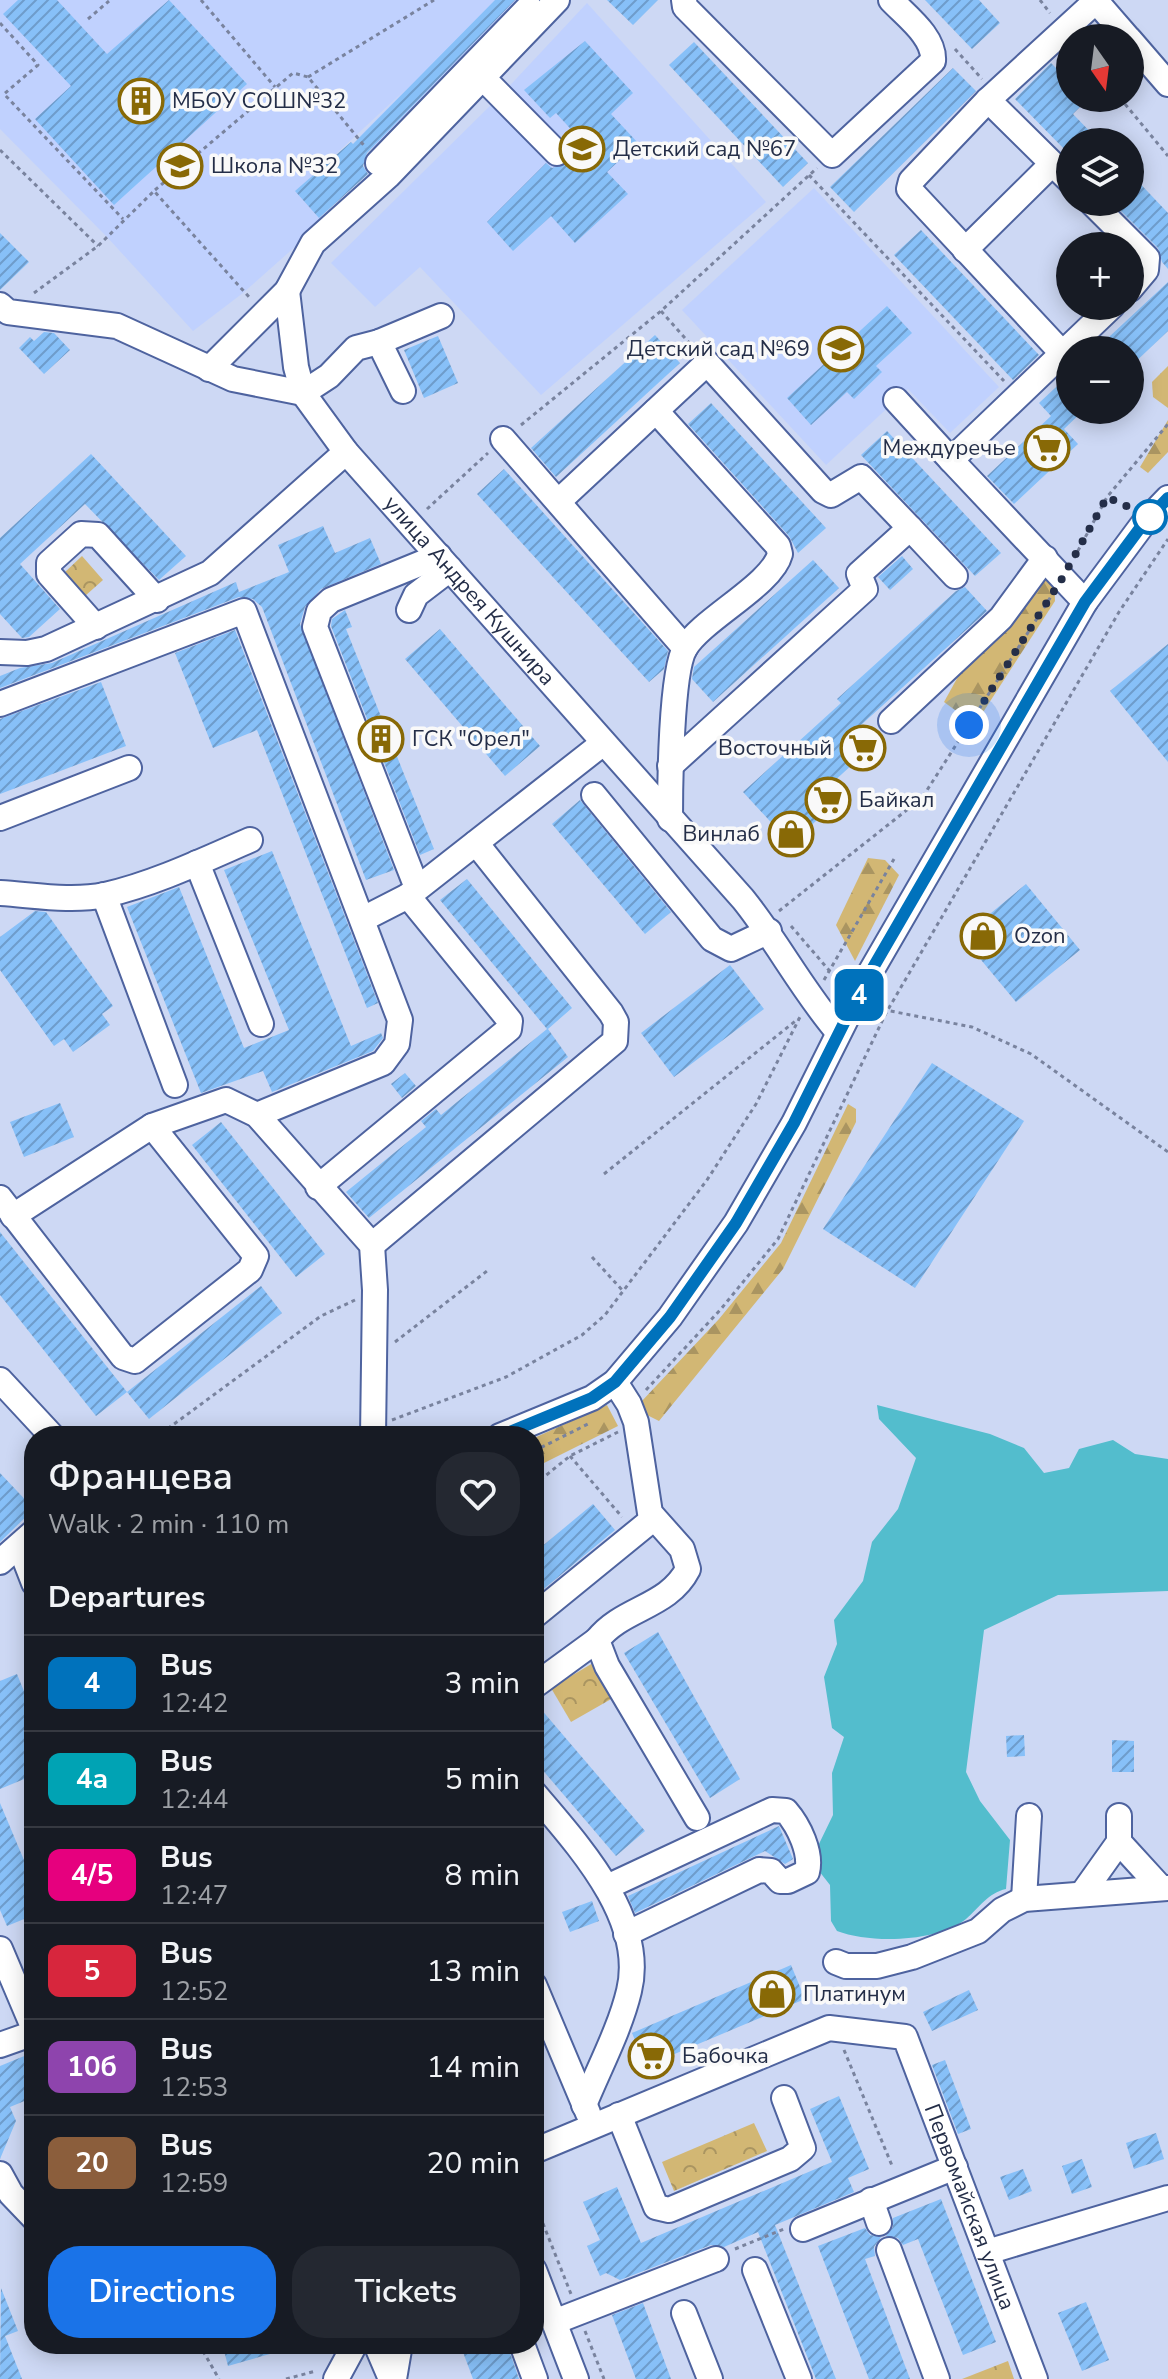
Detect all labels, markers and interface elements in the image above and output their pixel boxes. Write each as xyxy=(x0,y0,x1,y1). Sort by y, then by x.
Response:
north arrow xyxy=(1056,24,1144,112)
map controls xyxy=(1056,24,1144,424)
building icon: МБОУ СОШ№32 xyxy=(117,77,165,125)
place label: МБОУ СОШ№32 xyxy=(172,86,346,116)
school or university icon: Детский сад №67 xyxy=(558,125,606,173)
button: layers xyxy=(1056,128,1144,216)
place label: Детский сад №67 xyxy=(613,134,796,164)
school or university icon: Школа №32 xyxy=(156,142,204,190)
place label: Школа №32 xyxy=(211,151,338,181)
button: + xyxy=(1056,232,1144,320)
school or university icon: Детский сад №69 xyxy=(817,325,865,373)
place label: Детский сад №69 xyxy=(627,334,810,364)
button: − xyxy=(1056,336,1144,424)
supermarket icon: Междуречье xyxy=(1023,424,1071,472)
place label: Междуречье xyxy=(883,433,1016,463)
street label: улица Андрея Кушнира xyxy=(377,489,562,692)
unlabelled marker xyxy=(1133,500,1167,534)
your location xyxy=(949,705,989,745)
building icon: ГСК "Орел" xyxy=(357,715,405,763)
place label: ГСК "Орел" xyxy=(412,724,530,754)
supermarket icon: Восточный xyxy=(839,724,887,772)
place label: Восточный xyxy=(718,733,832,763)
supermarket icon: Байкал xyxy=(804,776,852,824)
place label: Байкал xyxy=(859,785,934,815)
shop icon: Винлаб xyxy=(767,810,815,858)
place label: Винлаб xyxy=(682,819,760,849)
shop icon: Ozon xyxy=(959,912,1007,960)
place label: Ozon xyxy=(1014,921,1066,951)
line badge: 4 xyxy=(833,969,885,1021)
text: 4 xyxy=(851,976,867,1014)
text: Францева xyxy=(48,1451,233,1502)
button: heart xyxy=(436,1452,520,1536)
text: Walk · 2 min · 110 m xyxy=(48,1507,289,1542)
text: Departures xyxy=(48,1577,205,1618)
text: Bus xyxy=(160,1645,213,1686)
text: 3 min xyxy=(445,1663,520,1704)
text: 4 xyxy=(84,1664,100,1702)
text: 12:42 xyxy=(160,1686,228,1721)
text: Bus xyxy=(160,1741,213,1782)
text: 5 min xyxy=(445,1759,520,1800)
text: 4а xyxy=(76,1760,108,1798)
text: 12:44 xyxy=(160,1782,228,1817)
text: Bus xyxy=(160,1837,213,1878)
text: 8 min xyxy=(445,1855,520,1896)
text: 4/5 xyxy=(71,1856,113,1894)
text: 12:47 xyxy=(160,1878,228,1913)
text: Bus xyxy=(160,1933,213,1974)
text: 13 min xyxy=(427,1951,520,1992)
text: 5 xyxy=(84,1952,100,1990)
shop icon: Платинум xyxy=(748,1970,796,2018)
text: 12:52 xyxy=(160,1974,228,2009)
place label: Платинум xyxy=(803,1979,906,2009)
text: Bus xyxy=(160,2029,213,2070)
supermarket icon: Бабочка xyxy=(627,2032,675,2080)
place label: Бабочка xyxy=(682,2041,769,2071)
text: 14 min xyxy=(427,2047,520,2088)
text: 10б xyxy=(67,2048,117,2086)
text: 12:53 xyxy=(160,2070,228,2105)
street label: Первомайская улица xyxy=(917,2100,1022,2314)
text: Bus xyxy=(160,2125,213,2166)
text: 20 min xyxy=(427,2143,520,2184)
text: 20 xyxy=(75,2144,109,2182)
text: 12:59 xyxy=(160,2166,228,2201)
button: Directions xyxy=(48,2246,276,2338)
button: Tickets xyxy=(292,2246,520,2338)

